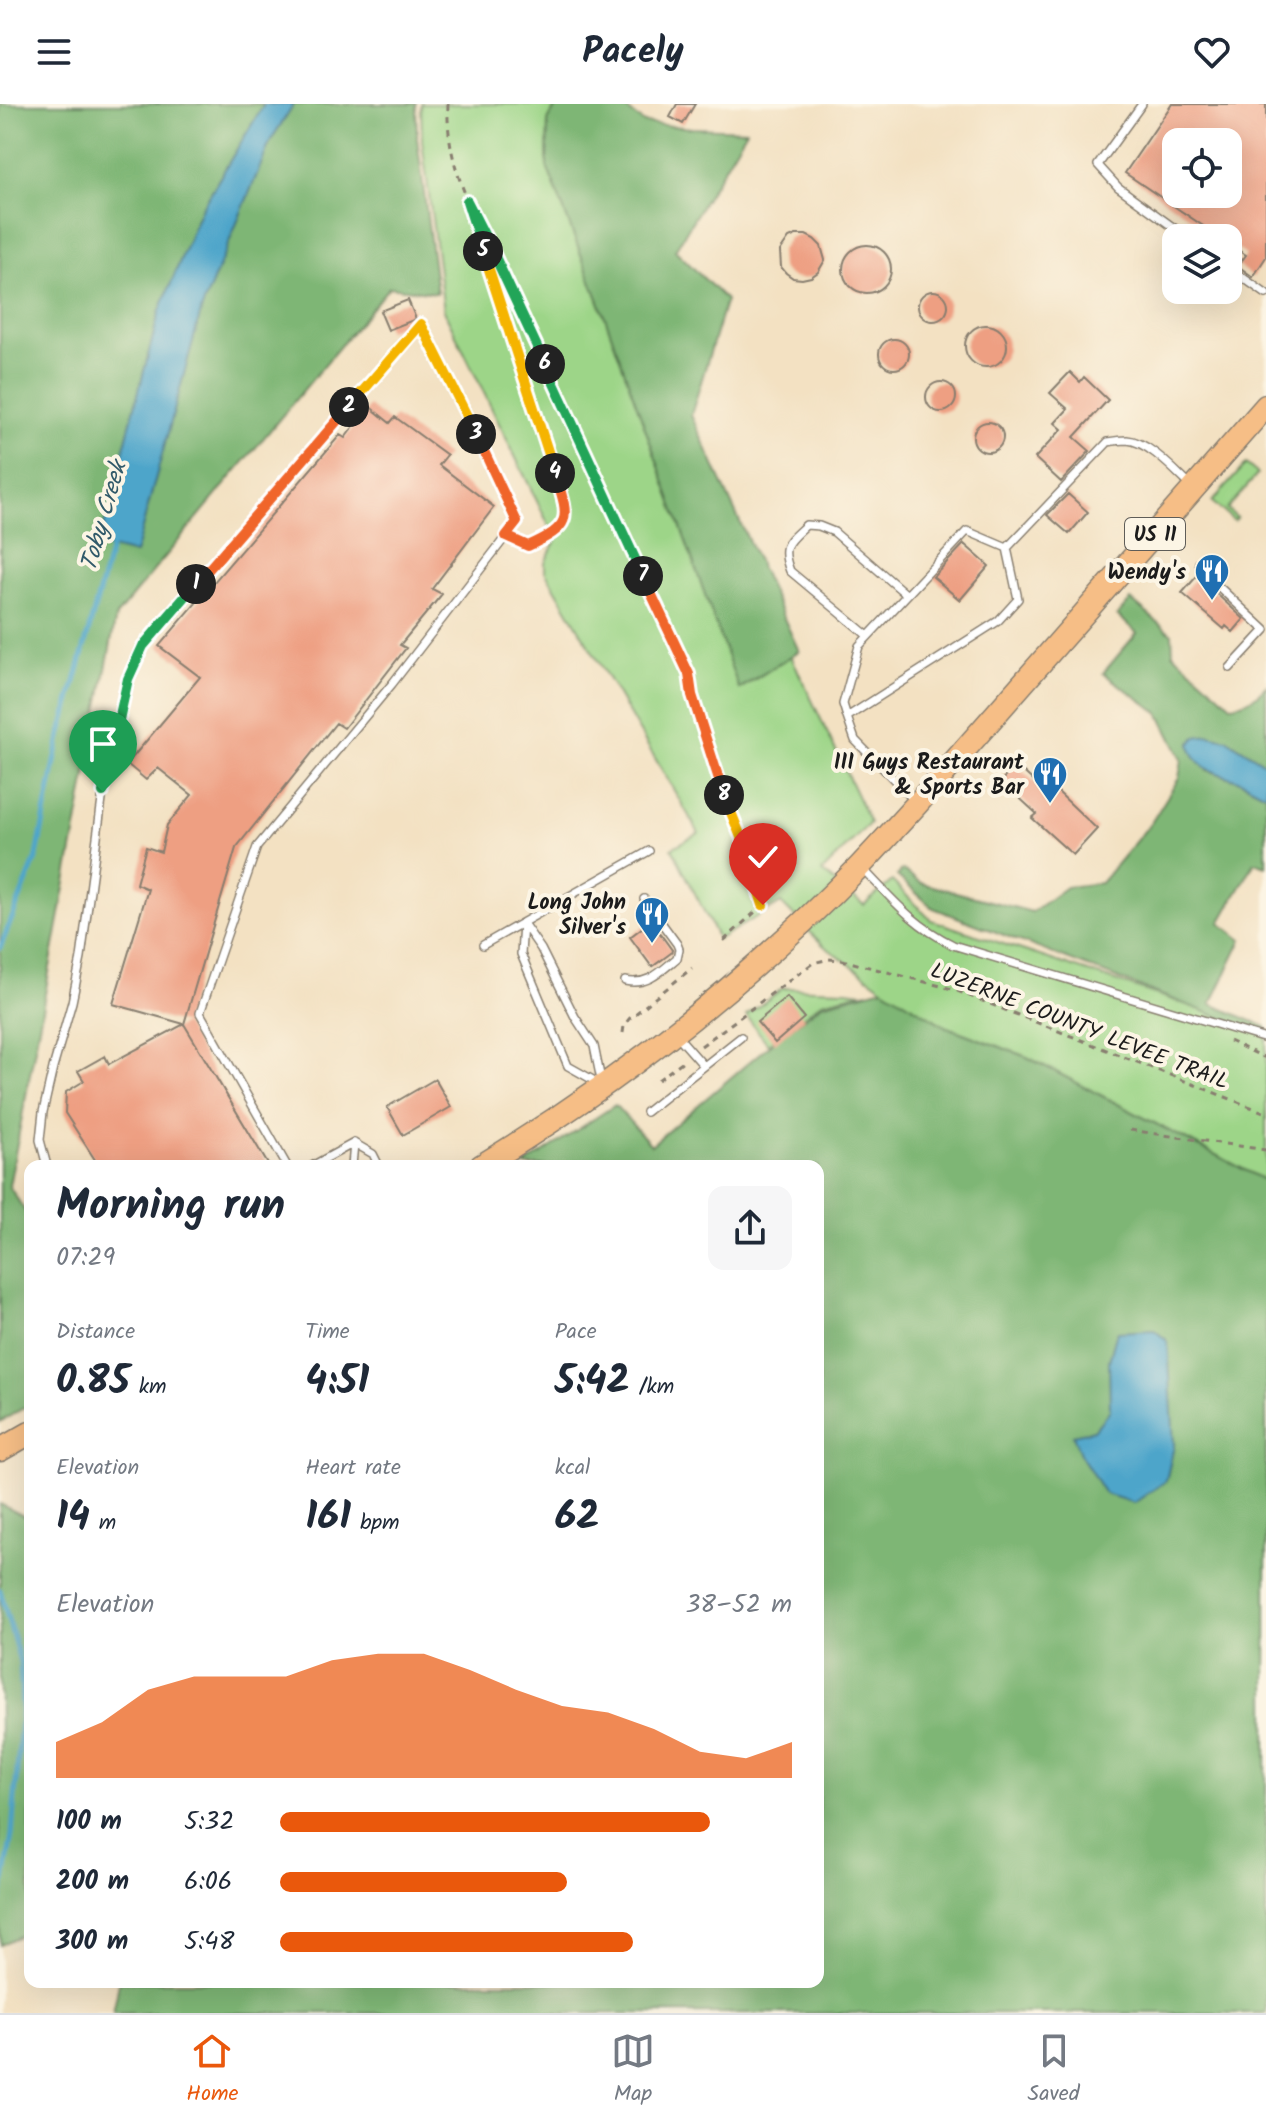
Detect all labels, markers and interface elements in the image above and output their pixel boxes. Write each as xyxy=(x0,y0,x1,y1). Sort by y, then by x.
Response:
text: Pacely xyxy=(582,24,684,81)
icon: menu xyxy=(32,30,76,74)
icon: heart xyxy=(1190,30,1234,74)
map controls xyxy=(1162,128,1242,304)
button: locate xyxy=(1162,128,1242,208)
button: layers xyxy=(1162,224,1242,304)
pin: 5 xyxy=(463,231,503,271)
text: 5 xyxy=(477,233,489,268)
pin: 6 xyxy=(525,344,565,384)
text: 6 xyxy=(539,346,551,381)
pin: 2 xyxy=(329,387,369,427)
text: 2 xyxy=(343,389,355,424)
pin: 3 xyxy=(456,414,496,454)
text: 3 xyxy=(470,416,482,451)
water label: Toby Creek xyxy=(70,453,140,576)
pin: 4 xyxy=(535,453,575,493)
text: 4 xyxy=(549,455,561,490)
road number: US 11 xyxy=(1125,518,1185,550)
restaurant icon: Wendy's xyxy=(1193,552,1231,602)
pin: 7 xyxy=(623,556,663,596)
place label: Wendy's xyxy=(1107,556,1187,591)
text: 7 xyxy=(638,558,648,593)
pin: 1 xyxy=(176,564,216,604)
text: 1 xyxy=(193,566,199,601)
pin xyxy=(69,710,137,792)
icon: arrive xyxy=(81,722,125,766)
place label: III Guys Restaurant & Sports Bar xyxy=(834,746,1025,806)
restaurant icon: III Guys Restaurant & Sports Bar xyxy=(1031,755,1069,805)
pin: 8 xyxy=(704,775,744,815)
text: 8 xyxy=(718,777,730,812)
pin xyxy=(729,823,797,905)
icon: check xyxy=(741,835,785,879)
place label: Long John Silver's xyxy=(527,886,627,946)
restaurant icon: Long John Silver's xyxy=(633,895,671,945)
street label: LUZERNE COUNTY LEVEE TRAIL xyxy=(925,954,1233,1100)
text: Morning run xyxy=(56,1172,285,1242)
button: share xyxy=(708,1186,792,1270)
text: 07:29 xyxy=(56,1237,115,1279)
text: Distance xyxy=(56,1315,135,1350)
text: Time xyxy=(305,1315,350,1350)
text: Pace xyxy=(555,1315,597,1350)
text: 0.85 xyxy=(56,1350,130,1414)
text: 4:51 xyxy=(305,1350,369,1414)
text: 5:42 xyxy=(555,1350,630,1414)
text: km xyxy=(130,1370,167,1405)
text: /km xyxy=(630,1370,674,1405)
text: Elevation xyxy=(56,1451,139,1486)
text: Heart rate xyxy=(305,1451,401,1486)
text: kcal xyxy=(555,1451,590,1486)
text: 14 xyxy=(56,1486,90,1550)
text: 161 xyxy=(305,1486,351,1550)
text: 62 xyxy=(555,1486,600,1550)
text: m xyxy=(90,1506,116,1541)
text: bpm xyxy=(351,1506,400,1541)
text: Elevation xyxy=(56,1584,154,1626)
text: 38–52 m xyxy=(685,1584,792,1626)
text: 100 m xyxy=(56,1801,122,1843)
text: 5:32 xyxy=(184,1801,234,1843)
text: 200 m xyxy=(56,1861,129,1903)
text: 6:06 xyxy=(184,1861,232,1903)
text: 300 m xyxy=(56,1921,128,1963)
text: 5:48 xyxy=(184,1921,234,1963)
tab: Home xyxy=(186,2029,238,2112)
tab: Map xyxy=(611,2029,655,2112)
tab: Saved xyxy=(1028,2029,1080,2112)

